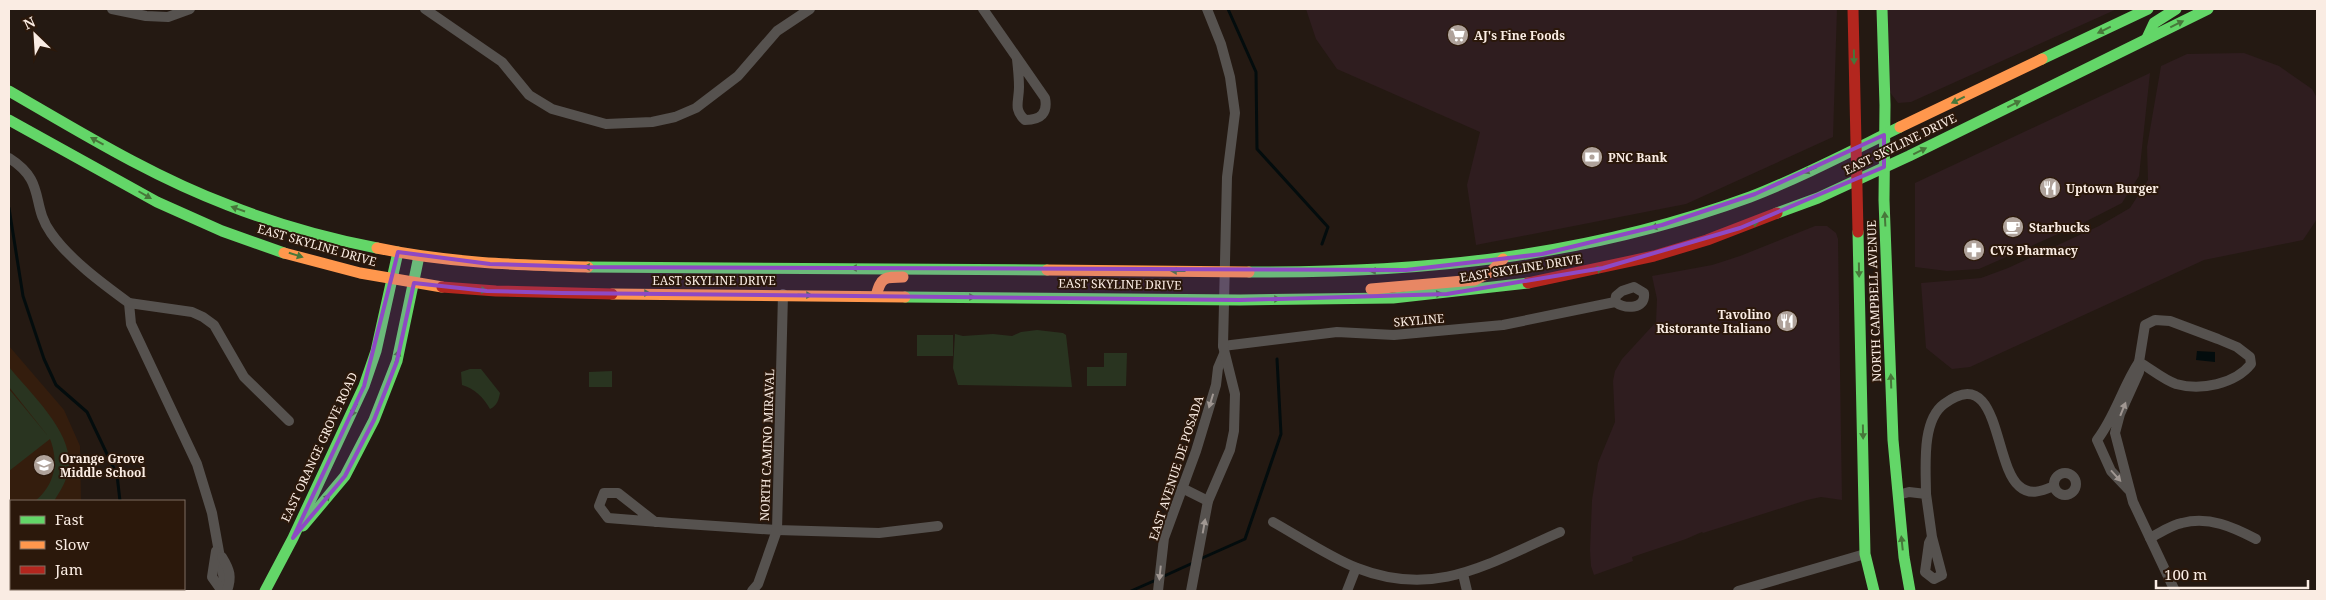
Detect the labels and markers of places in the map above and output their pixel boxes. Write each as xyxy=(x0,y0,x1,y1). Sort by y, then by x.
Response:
supermarket icon: AJ's Fine Foods xyxy=(1446,23,1470,47)
place label: AJ's Fine Foods xyxy=(1474,27,1565,44)
bank icon: PNC Bank xyxy=(1580,145,1604,169)
place label: PNC Bank xyxy=(1608,149,1668,166)
restaurant icon: Uptown Burger xyxy=(2038,176,2062,200)
place label: Uptown Burger xyxy=(2066,180,2159,197)
cafe icon: Starbucks xyxy=(2001,215,2025,239)
place label: Starbucks xyxy=(2029,219,2090,236)
pharmacy icon: CVS Pharmacy xyxy=(1962,238,1986,262)
place label: CVS Pharmacy xyxy=(1990,242,2078,259)
place label: Tavolino Ristorante Italiano xyxy=(1656,306,1771,337)
restaurant icon: Tavolino Ristorante Italiano xyxy=(1775,309,1799,333)
place label: Orange Grove Middle School xyxy=(60,450,146,481)
school or university icon: Orange Grove Middle School xyxy=(32,453,56,477)

